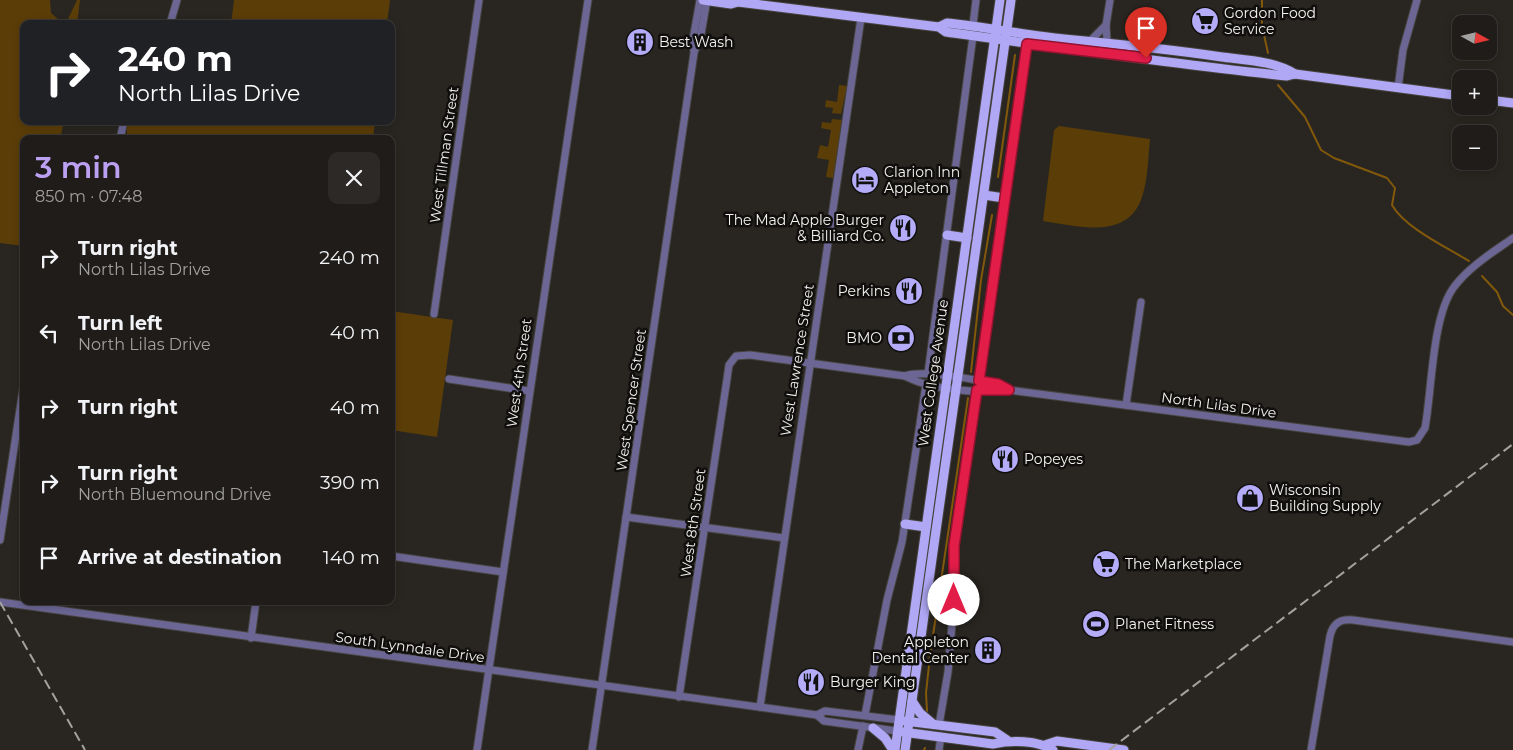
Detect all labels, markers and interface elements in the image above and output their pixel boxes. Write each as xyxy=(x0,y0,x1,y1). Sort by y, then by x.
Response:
place label: Gordon Food Service xyxy=(1224,4,1316,38)
supermarket icon: Gordon Food Service xyxy=(1190,6,1220,36)
pin xyxy=(1125,7,1167,58)
icon: arrive xyxy=(1132,14,1160,42)
north arrow xyxy=(1452,15,1498,60)
map controls xyxy=(1452,15,1497,170)
building icon: Best Wash xyxy=(625,27,655,57)
place label: Best Wash xyxy=(659,33,734,51)
text: 240 m xyxy=(118,37,233,80)
icon: right xyxy=(35,40,100,105)
button: + xyxy=(1452,70,1497,115)
text: North Lilas Drive xyxy=(118,80,300,107)
street label: West Tillman Street xyxy=(426,85,463,224)
button: − xyxy=(1452,125,1497,170)
text: 3 min xyxy=(35,149,122,186)
button: close xyxy=(328,152,380,204)
place label: Clarion Inn Appleton xyxy=(884,163,960,197)
hotel icon: Clarion Inn Appleton xyxy=(850,165,880,195)
text: 850 m · 07:48 xyxy=(35,187,142,206)
place label: The Mad Apple Burger & Billiard Co. xyxy=(726,211,884,245)
restaurant icon: The Mad Apple Burger & Billiard Co. xyxy=(888,213,918,243)
text: Turn right xyxy=(78,237,178,260)
icon: right xyxy=(35,244,63,272)
text: 240 m xyxy=(319,246,380,269)
text: North Lilas Drive xyxy=(78,260,211,279)
restaurant icon: Perkins xyxy=(894,276,924,306)
street label: West Lawrence Street xyxy=(776,282,818,437)
place label: Perkins xyxy=(838,282,890,300)
street label: West College Avenue xyxy=(914,298,952,448)
text: Turn left xyxy=(78,312,163,335)
street label: West 4th Street xyxy=(502,317,536,429)
icon: left xyxy=(35,319,63,347)
text: 40 m xyxy=(330,321,380,344)
bank icon: BMO xyxy=(886,323,916,353)
street label: West Spencer Street xyxy=(612,328,650,472)
place label: BMO xyxy=(846,329,882,347)
text: North Lilas Drive xyxy=(78,335,211,354)
street label: North Lilas Drive xyxy=(1160,388,1278,422)
icon: right xyxy=(35,394,63,422)
text: Turn right xyxy=(78,396,178,419)
text: 40 m xyxy=(330,396,380,419)
restaurant icon: Popeyes xyxy=(990,444,1020,474)
place label: Popeyes xyxy=(1024,450,1083,468)
text: Turn right xyxy=(78,462,178,485)
street label: West 8th Street xyxy=(676,467,710,578)
icon: right xyxy=(35,469,63,497)
text: 390 m xyxy=(320,471,380,494)
place label: Wisconsin Building Supply xyxy=(1269,481,1381,515)
shop icon: Wisconsin Building Supply xyxy=(1235,483,1265,513)
text: North Bluemound Drive xyxy=(78,485,272,504)
icon: arrive xyxy=(35,544,63,572)
text: Arrive at destination xyxy=(78,546,282,569)
text: 140 m xyxy=(323,546,380,569)
supermarket icon: The Marketplace xyxy=(1091,549,1121,579)
place label: The Marketplace xyxy=(1125,555,1242,573)
position arrow xyxy=(927,573,979,625)
sports icon: Planet Fitness xyxy=(1081,609,1111,639)
place label: Planet Fitness xyxy=(1115,615,1214,633)
street label: South Lynndale Drive xyxy=(334,628,486,666)
place label: Appleton Dental Center xyxy=(871,633,969,667)
building icon: Appleton Dental Center xyxy=(973,635,1003,665)
restaurant icon: Burger King xyxy=(796,667,826,697)
place label: Burger King xyxy=(830,673,916,691)

